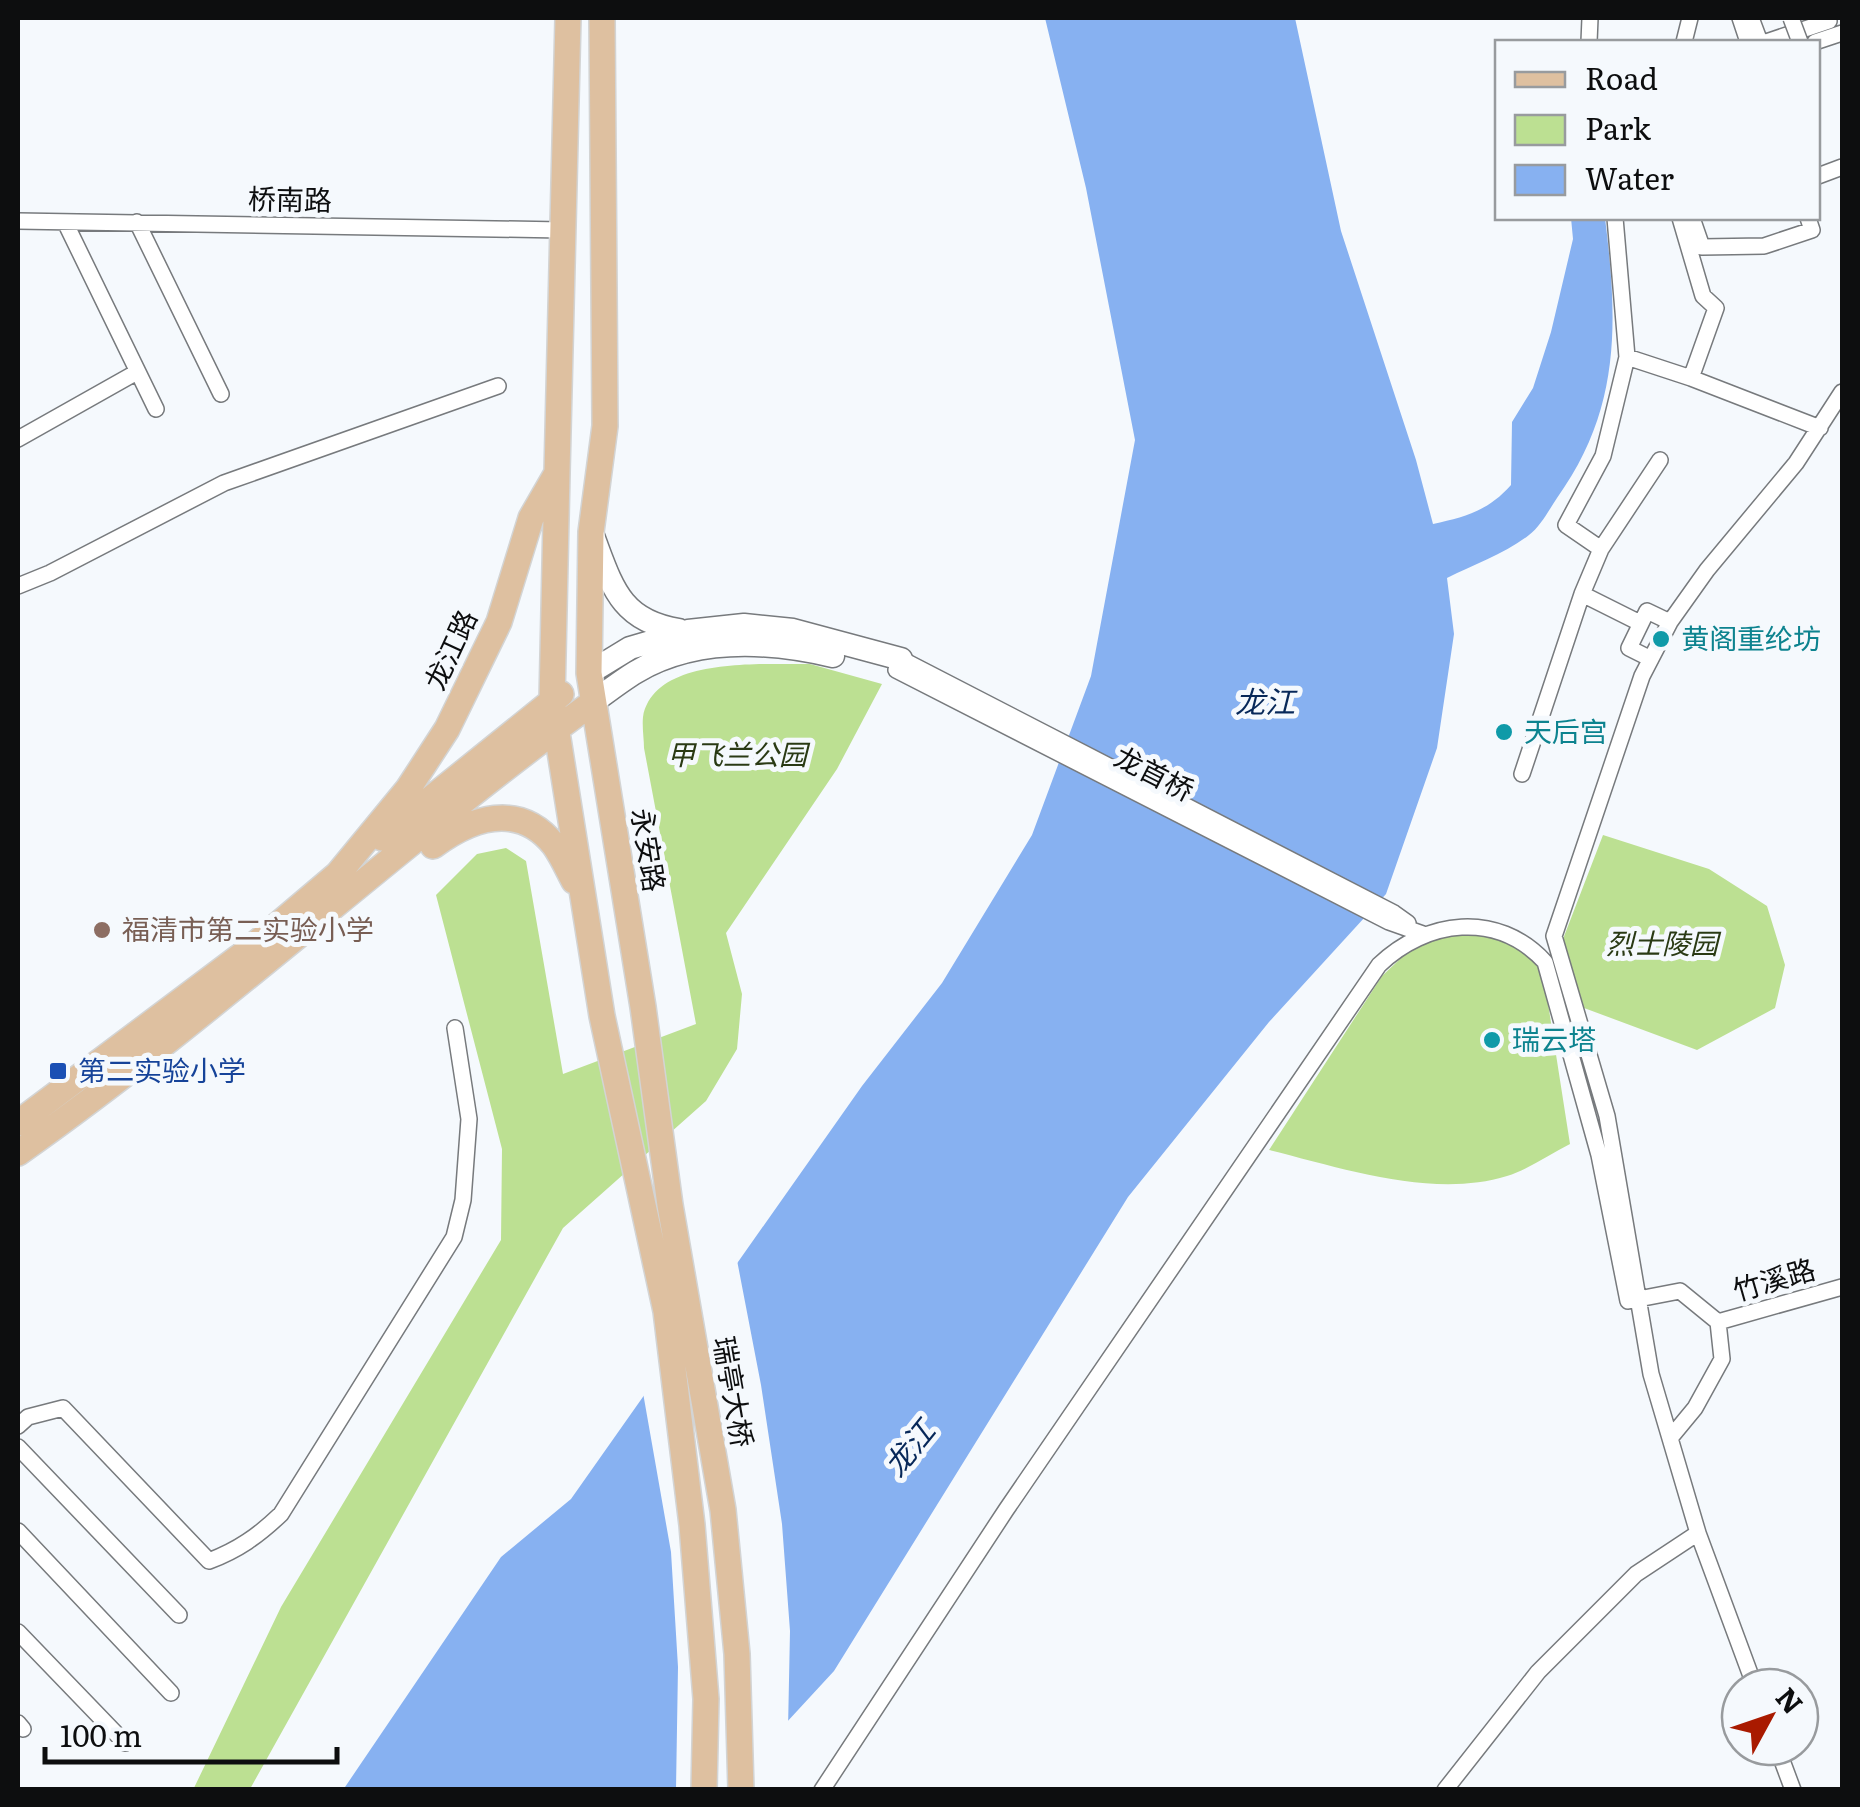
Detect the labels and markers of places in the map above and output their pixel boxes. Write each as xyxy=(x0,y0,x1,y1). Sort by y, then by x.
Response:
place label: 黄阁重纶坊 xyxy=(1681,616,1821,658)
marker: 黄阁重纶坊 xyxy=(1650,628,1672,650)
place label: 天后宫 xyxy=(1524,709,1608,751)
marker: 天后宫 xyxy=(1493,721,1515,743)
place label: 福清市第二实验小学 xyxy=(122,907,374,949)
marker: 福清市第二实验小学 xyxy=(91,919,113,941)
place label: 瑞云塔 xyxy=(1512,1017,1596,1059)
marker: 瑞云塔 xyxy=(1481,1029,1503,1051)
place label: 第二实验小学 xyxy=(78,1048,246,1090)
marker: 第二实验小学 xyxy=(47,1060,69,1082)

